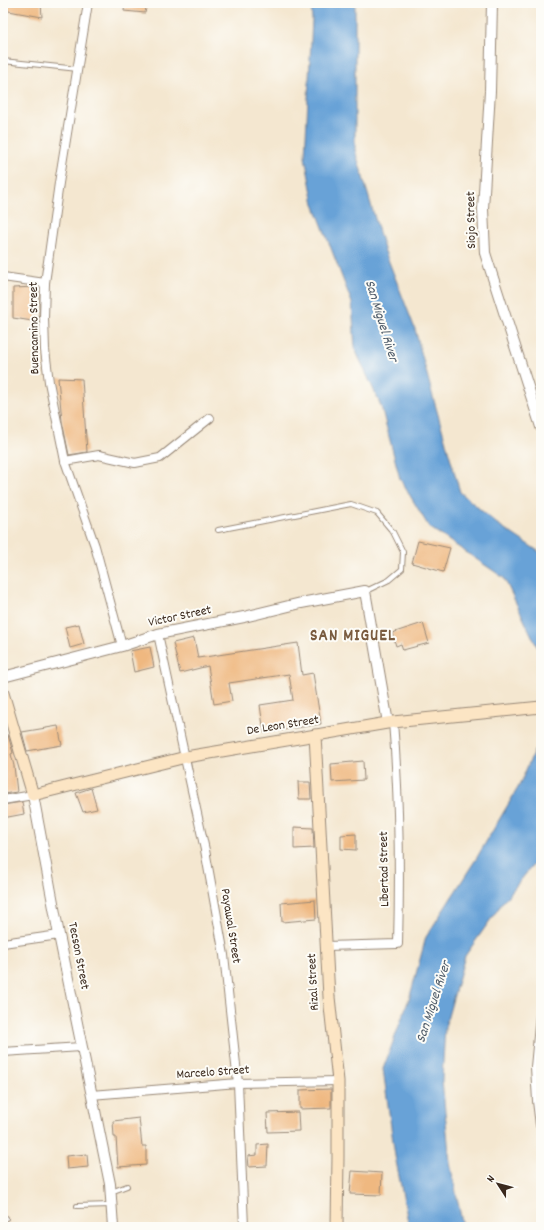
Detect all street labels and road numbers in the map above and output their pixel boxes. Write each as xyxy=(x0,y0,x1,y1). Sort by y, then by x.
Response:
street label: Siojo Street xyxy=(462,191,482,249)
street label: Buencamino Street xyxy=(25,281,45,374)
street label: Victor Street xyxy=(147,601,213,633)
street label: De Leon Street xyxy=(246,711,321,741)
street label: Libertad Street xyxy=(375,831,395,907)
street label: Payawal Street xyxy=(215,887,245,965)
street label: Tecson Street xyxy=(62,921,94,991)
street label: Rizal Street xyxy=(303,953,325,1011)
street label: Marcelo Street xyxy=(176,1061,250,1085)

